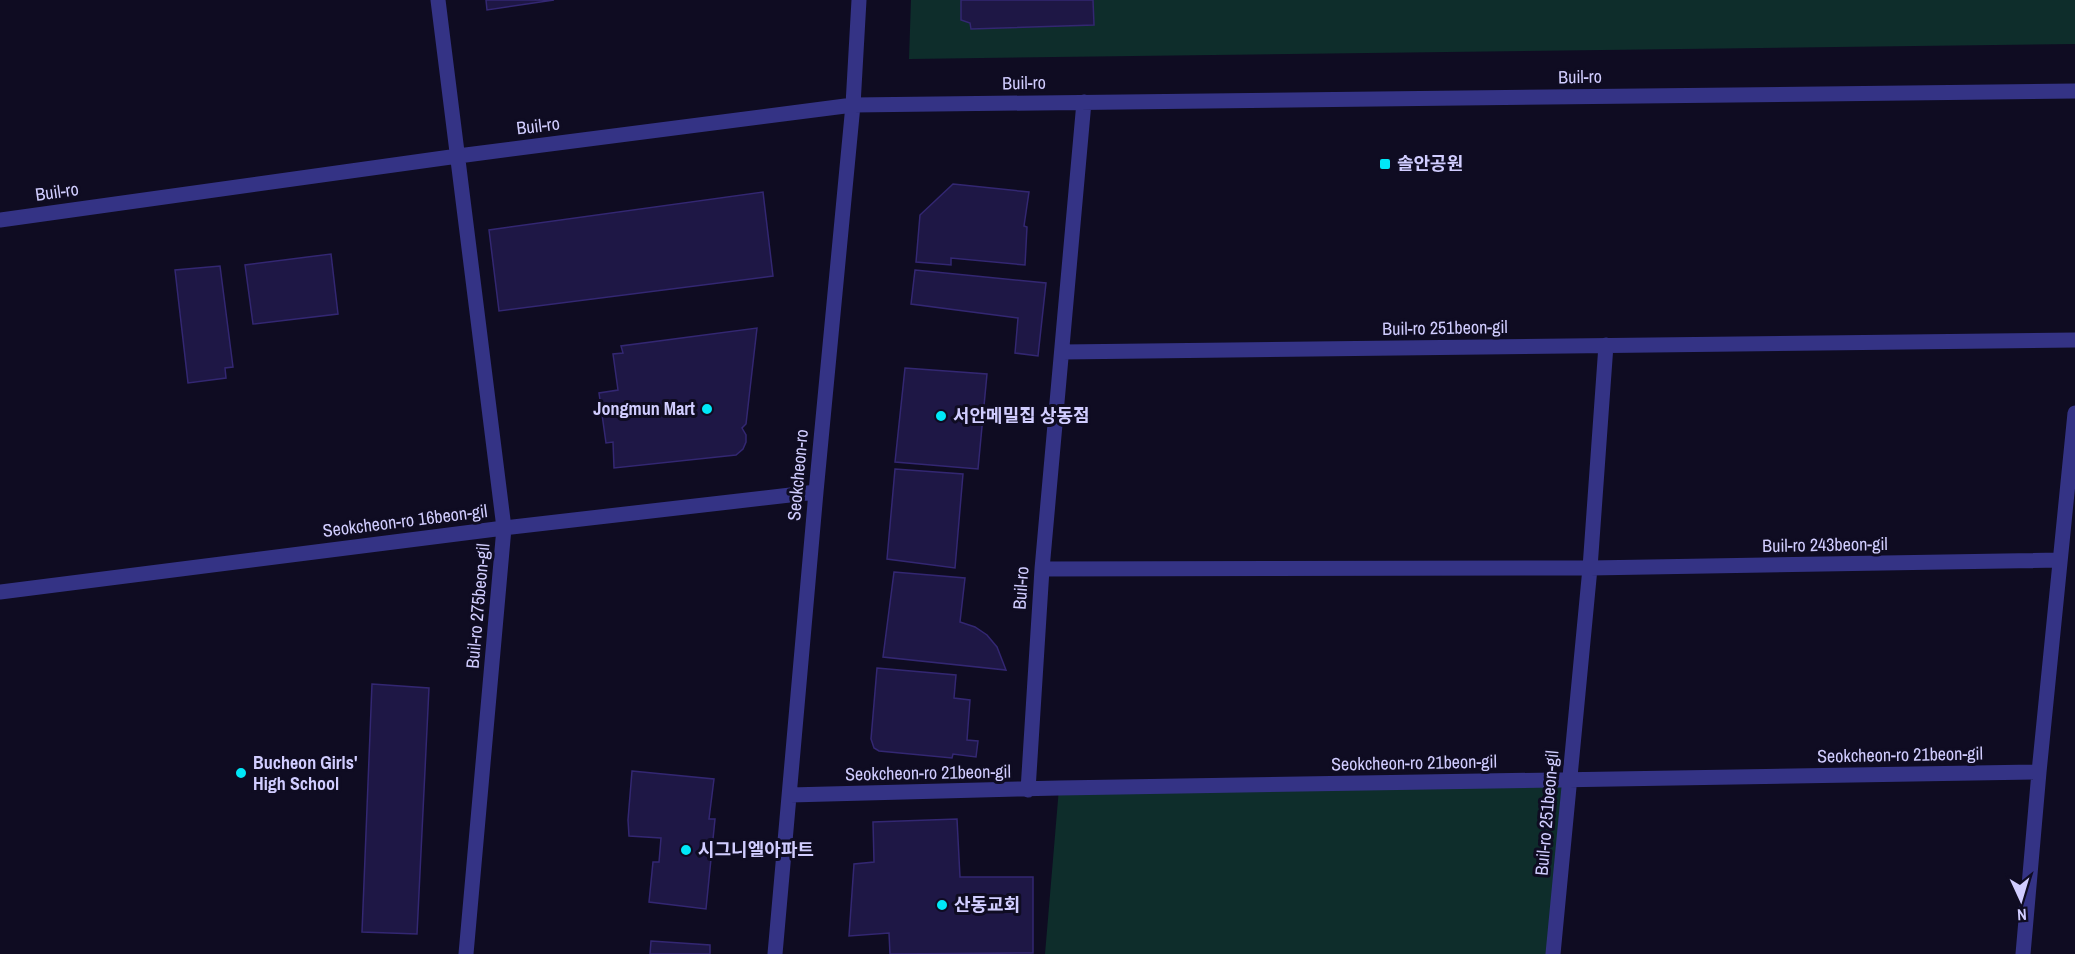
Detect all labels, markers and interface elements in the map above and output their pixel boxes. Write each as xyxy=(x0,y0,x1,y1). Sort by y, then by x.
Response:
street label: Buil-ro xyxy=(1558,64,1602,89)
street label: Buil-ro xyxy=(1002,70,1046,95)
street label: Buil-ro xyxy=(515,110,561,141)
place label: 솔안공원 xyxy=(1397,151,1463,176)
marker: 솔안공원 xyxy=(1378,157,1392,171)
street label: Buil-ro xyxy=(34,176,80,207)
street label: Buil-ro 251beon-gil xyxy=(1382,314,1508,341)
place label: Jongmun Mart xyxy=(593,396,695,421)
marker: Jongmun Mart xyxy=(700,402,714,416)
place label: 서안메밀집 상동점 xyxy=(953,403,1090,428)
marker: 서안메밀집 상동점 xyxy=(934,409,948,423)
street label: Seokcheon-ro xyxy=(781,428,814,522)
street label: Seokcheon-ro 16beon-gil xyxy=(321,498,489,543)
street label: Buil-ro 243beon-gil xyxy=(1762,531,1888,558)
street label: Buil-ro 275beon-gil xyxy=(460,542,495,670)
street label: Buil-ro xyxy=(1007,565,1034,611)
street label: Seokcheon-ro 21beon-gil xyxy=(1817,741,1983,768)
street label: Seokcheon-ro 21beon-gil xyxy=(1331,749,1497,776)
street label: Buil-ro 251beon-gil xyxy=(1529,749,1564,877)
place label: Bucheon Girls' High School xyxy=(253,750,357,796)
street label: Seokcheon-ro 21beon-gil xyxy=(845,759,1011,786)
marker: Bucheon Girls' High School xyxy=(234,766,248,780)
place label: 시그니엘아파트 xyxy=(698,837,814,862)
marker: 시그니엘아파트 xyxy=(679,843,693,857)
north arrow xyxy=(1991,870,2051,930)
place label: 산동교회 xyxy=(954,892,1020,917)
marker: 산동교회 xyxy=(935,898,949,912)
text: N xyxy=(2017,904,2028,926)

